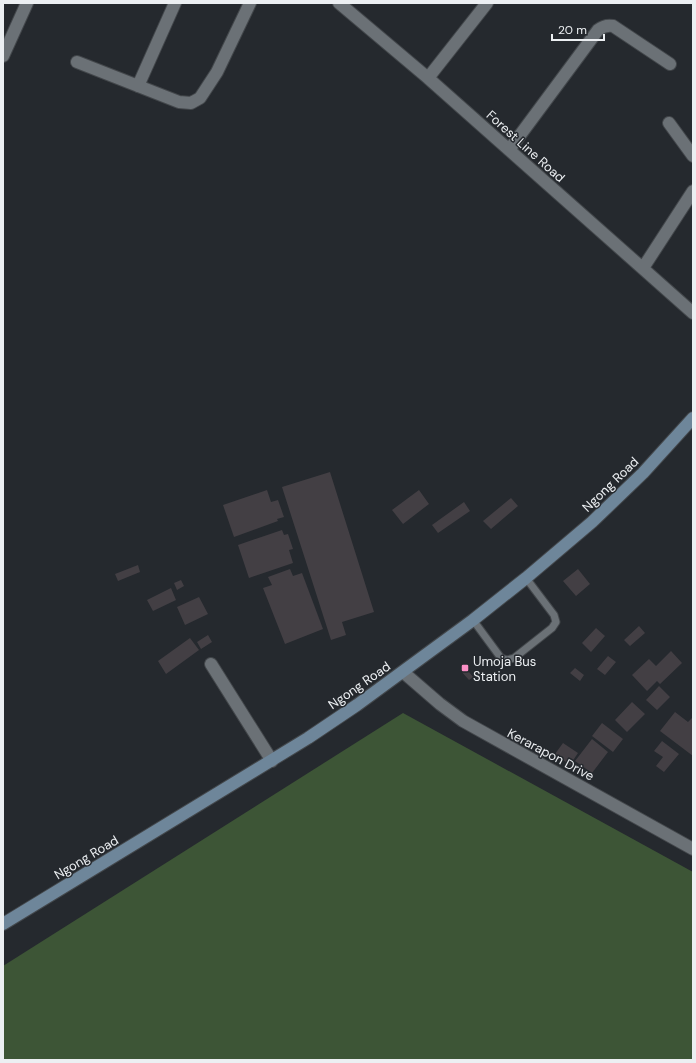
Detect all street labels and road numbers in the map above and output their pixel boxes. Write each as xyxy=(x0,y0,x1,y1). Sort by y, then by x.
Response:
street label: Forest Line Road xyxy=(483,107,568,186)
street label: Ngong Road xyxy=(579,453,642,516)
street label: Ngong Road xyxy=(325,658,394,713)
street label: Kerarapon Drive xyxy=(504,724,597,784)
street label: Ngong Road xyxy=(51,832,122,883)

